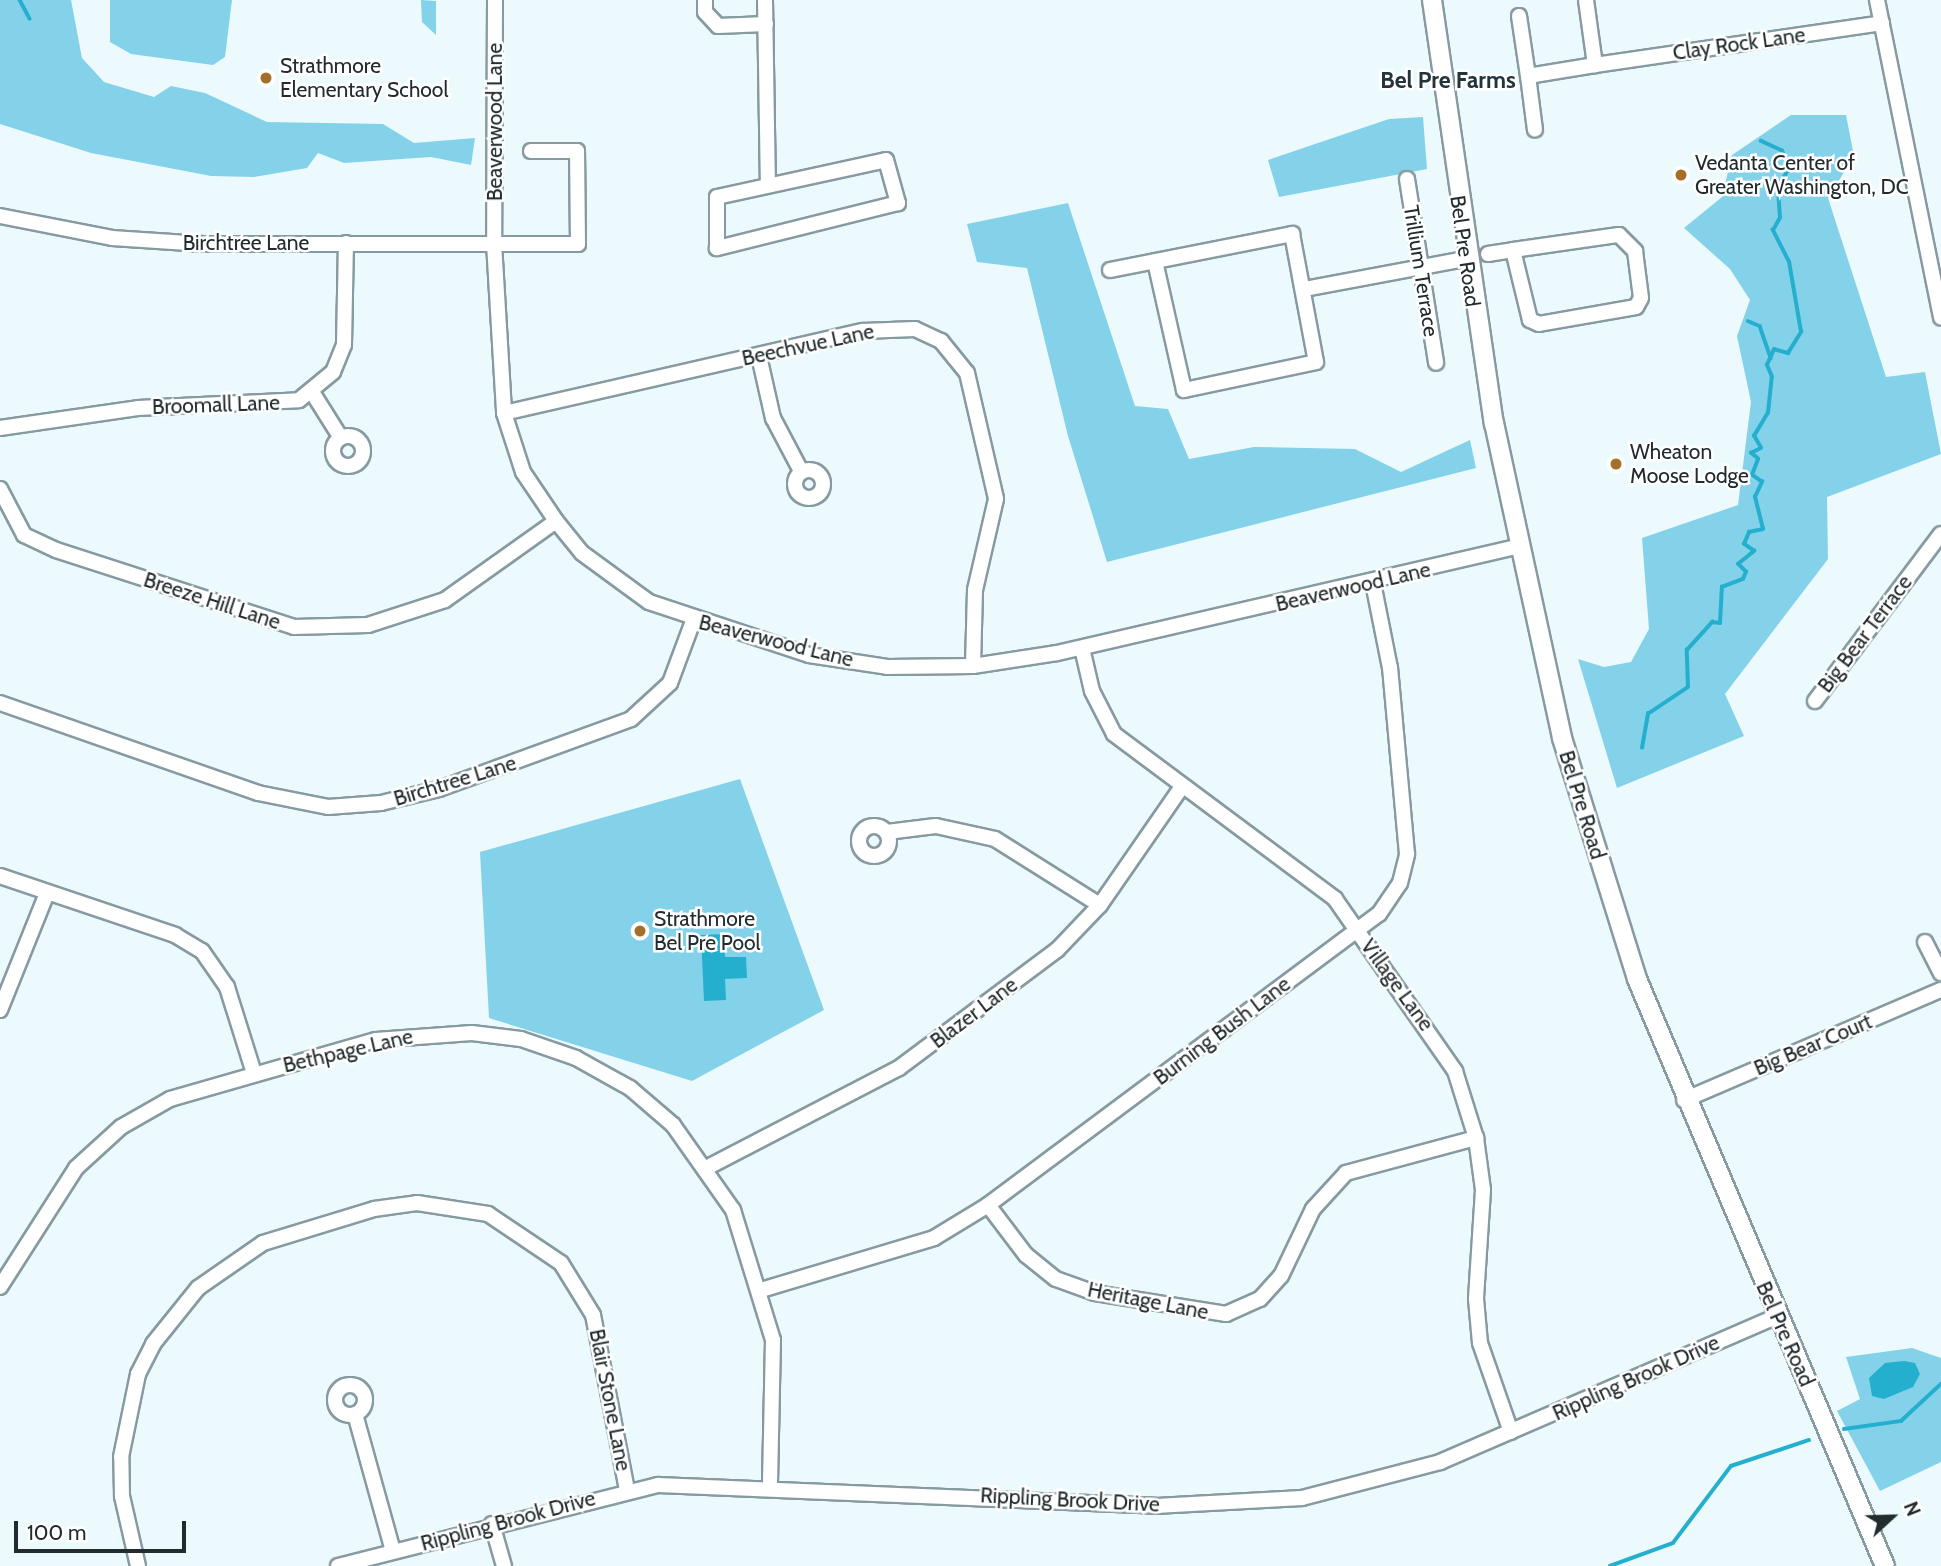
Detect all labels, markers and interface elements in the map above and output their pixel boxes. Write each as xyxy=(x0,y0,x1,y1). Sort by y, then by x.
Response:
street label: Clay Rock Lane xyxy=(1671,22,1807,66)
street label: Beaverwood Lane xyxy=(482,43,508,201)
place label: Strathmore Elementary School xyxy=(280,53,448,103)
district label: Bel Pre Farms xyxy=(1380,66,1516,94)
marker: Strathmore Elementary School xyxy=(258,70,274,86)
place label: Vedanta Center of Greater Washington, DC xyxy=(1695,150,1909,200)
marker: Vedanta Center of Greater Washington, DC xyxy=(1673,167,1689,183)
street label: Bel Pre Road xyxy=(1445,194,1485,308)
street label: Trillium Terrace xyxy=(1398,204,1444,338)
street label: Birchtree Lane xyxy=(183,230,309,256)
street label: Beechvue Lane xyxy=(740,319,876,371)
street label: Broomall Lane xyxy=(152,390,280,420)
place label: Wheaton Moose Lodge xyxy=(1630,439,1749,489)
marker: Wheaton Moose Lodge xyxy=(1608,456,1624,472)
street label: Beaverwood Lane xyxy=(1273,557,1433,617)
street label: Breeze Hill Lane xyxy=(140,567,284,635)
street label: Big Bear Terrace xyxy=(1813,570,1917,698)
street label: Beaverwood Lane xyxy=(696,610,856,672)
street label: Bel Pre Road xyxy=(1554,748,1610,862)
street label: Birchtree Lane xyxy=(391,750,519,812)
place label: Strathmore Bel Pre Pool xyxy=(654,906,760,956)
marker: Strathmore Bel Pre Pool xyxy=(632,923,648,939)
street label: Village Lane xyxy=(1355,934,1439,1036)
street label: Burning Bush Lane xyxy=(1149,971,1295,1091)
street label: Blazer Lane xyxy=(926,972,1022,1054)
street label: Big Bear Court xyxy=(1750,1009,1876,1081)
street label: Bethpage Lane xyxy=(281,1024,415,1078)
street label: Heritage Lane xyxy=(1085,1277,1211,1325)
street label: Bel Pre Road xyxy=(1751,1278,1819,1390)
street label: Blair Stone Lane xyxy=(584,1327,636,1473)
street label: Rippling Brook Drive xyxy=(1549,1330,1723,1426)
north arrow xyxy=(1857,1482,1927,1552)
street label: Rippling Brook Drive xyxy=(980,1483,1160,1517)
street label: Rippling Brook Drive xyxy=(418,1486,598,1556)
text: N xyxy=(1899,1498,1925,1519)
scale bar xyxy=(18,1506,189,1550)
text: 100 m xyxy=(27,1520,86,1545)

